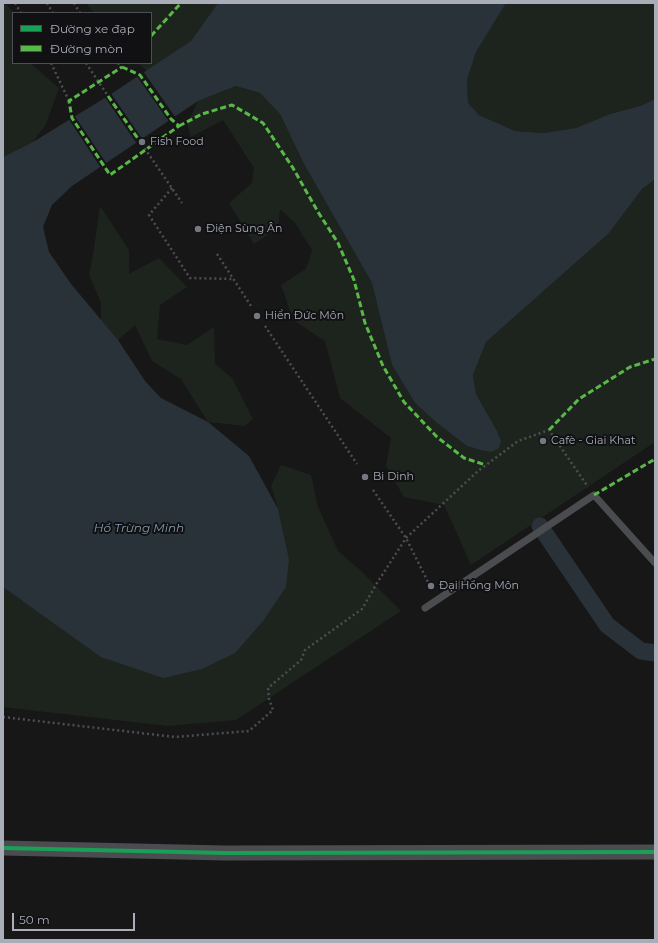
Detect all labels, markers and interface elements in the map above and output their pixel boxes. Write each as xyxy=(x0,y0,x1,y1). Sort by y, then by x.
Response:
legend xyxy=(12,12,152,64)
text: Đường xe đạp xyxy=(50,21,135,36)
text: Đường mòn xyxy=(50,41,123,56)
place label: Fish Food xyxy=(150,135,204,149)
marker: Fish Food xyxy=(137,137,147,147)
place label: Điện Sùng Ân xyxy=(206,222,282,236)
marker: Điện Sùng Ân xyxy=(193,224,203,234)
place label: Hiển Đức Môn xyxy=(265,309,344,323)
marker: Hiển Đức Môn xyxy=(252,311,262,321)
place label: Cafè - Giai Khat xyxy=(551,434,635,448)
marker: Cafè - Giai Khat xyxy=(538,436,548,446)
place label: Bi Dinh xyxy=(373,470,414,484)
marker: Bi Dinh xyxy=(360,472,370,482)
water label: Hồ Trừng Minh xyxy=(94,521,184,535)
place label: Đại Hồng Môn xyxy=(439,579,519,593)
marker: Đại Hồng Môn xyxy=(426,581,436,591)
scale bar xyxy=(14,905,137,931)
text: 50 m xyxy=(19,912,50,927)

